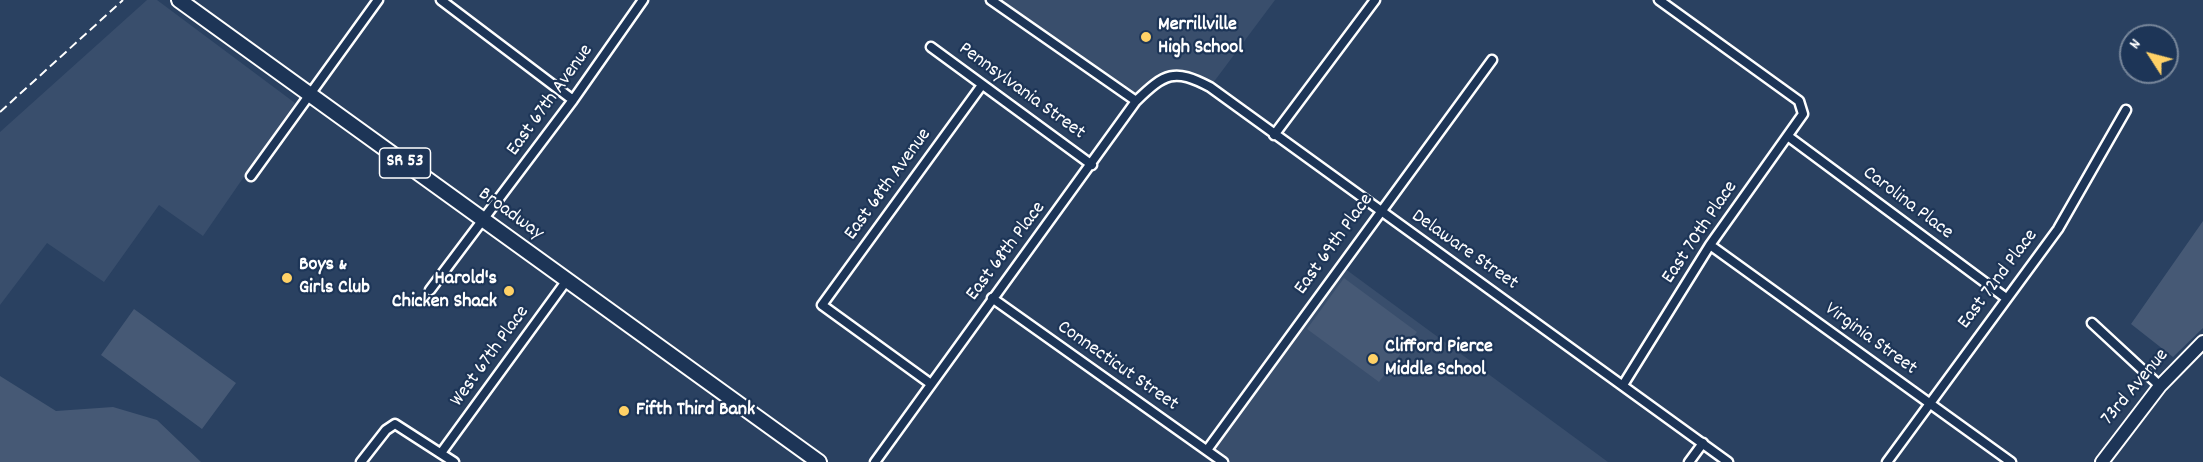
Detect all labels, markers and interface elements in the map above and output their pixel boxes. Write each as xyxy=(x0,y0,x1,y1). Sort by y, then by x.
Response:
place label: Merrillville High School xyxy=(1158,14,1243,61)
north arrow xyxy=(2119,24,2179,84)
marker: Merrillville High School xyxy=(1139,30,1153,44)
text: N xyxy=(2124,34,2147,54)
street label: Pennsylvania Street xyxy=(953,38,1089,146)
street label: East 67th Avenue xyxy=(502,40,600,162)
street label: East 68th Avenue xyxy=(840,124,938,246)
road number: SR 53 xyxy=(380,148,430,178)
street label: Carolina Place xyxy=(1857,162,1957,246)
street label: East 70th Place xyxy=(1658,177,1744,289)
street label: Broadway xyxy=(473,183,547,247)
street label: East 69th Place xyxy=(1290,190,1380,300)
street label: East 68th Place xyxy=(962,198,1052,306)
street label: Delaware Street xyxy=(1406,205,1522,297)
street label: East 72nd Place xyxy=(1954,225,2044,335)
place label: Boys & Girls Club xyxy=(299,254,370,301)
place label: Harold's Chicken Shack xyxy=(392,268,497,315)
marker: Boys & Girls Club xyxy=(280,271,294,285)
marker: Harold's Chicken Shack xyxy=(502,284,516,298)
street label: Virginia Street xyxy=(1819,298,1921,382)
street label: West 67th Place xyxy=(446,302,536,412)
street label: Connecticut Street xyxy=(1052,316,1182,418)
place label: Clifford Pierce Middle School xyxy=(1385,336,1493,383)
street label: 73rd Avenue xyxy=(2097,345,2175,431)
marker: Clifford Pierce Middle School xyxy=(1366,352,1380,366)
place label: Fifth Third Bank xyxy=(636,399,755,423)
marker: Fifth Third Bank xyxy=(617,404,631,418)

